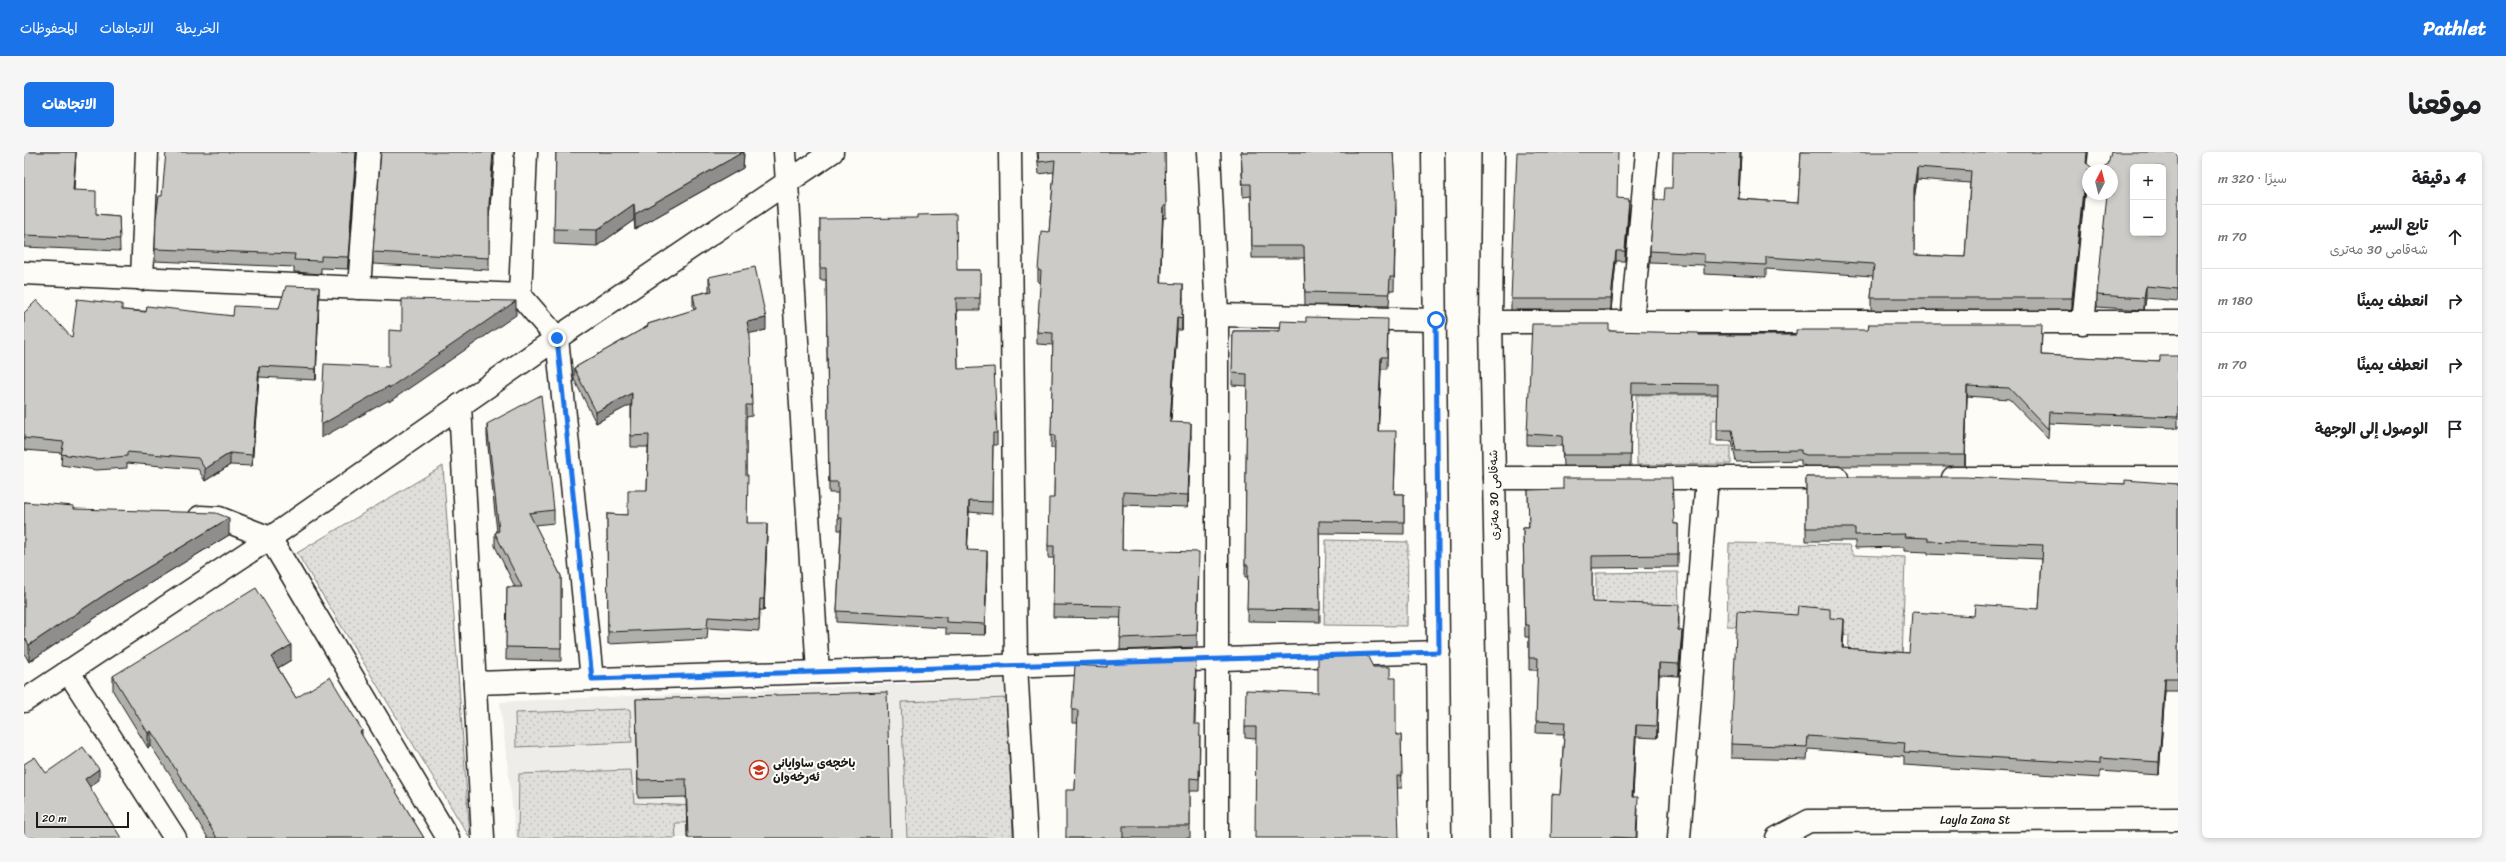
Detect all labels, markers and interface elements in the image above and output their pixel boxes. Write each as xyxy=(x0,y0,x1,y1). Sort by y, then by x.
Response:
text: Pathlet xyxy=(2423,12,2486,45)
text: المحفوظات xyxy=(20,16,78,41)
text: الاتجاهات xyxy=(100,16,154,41)
text: الخريطة xyxy=(176,16,219,41)
text: موقعنا xyxy=(2408,80,2482,129)
button: الاتجاهات xyxy=(24,82,114,127)
text: 4 دقيقة xyxy=(2412,163,2466,193)
north arrow xyxy=(2082,164,2118,200)
map controls xyxy=(2130,164,2166,236)
button: + xyxy=(2130,164,2166,200)
text: سيرًا · 320 m xyxy=(2218,167,2287,190)
button: − xyxy=(2130,200,2166,236)
text: تابع السير xyxy=(2371,212,2428,238)
text: 70 m xyxy=(2218,225,2247,248)
icon: ahead xyxy=(2444,226,2466,248)
text: شەقامی 30 مەتری xyxy=(2330,238,2428,261)
text: انعطف يمينًا xyxy=(2357,288,2428,314)
text: 180 m xyxy=(2218,289,2253,312)
icon: right xyxy=(2444,290,2466,312)
route start xyxy=(1427,311,1445,329)
route end xyxy=(548,329,566,347)
text: انعطف يمينًا xyxy=(2357,352,2428,378)
text: 70 m xyxy=(2218,353,2247,376)
icon: right xyxy=(2444,354,2466,376)
text: الوصول إلى الوجهة xyxy=(2315,416,2428,442)
icon: arrive xyxy=(2444,418,2466,440)
street label: شەقامی 30 مەتری xyxy=(1482,450,1506,540)
place label: باخچەی ساوایانی ئەرخەوان xyxy=(773,752,855,788)
school or university icon: باخچەی ساوایانی ئەرخەوان xyxy=(748,759,770,781)
text: 20 m xyxy=(42,809,67,828)
street label: Layla Zana St xyxy=(1940,809,2010,831)
scale bar xyxy=(36,810,129,829)

